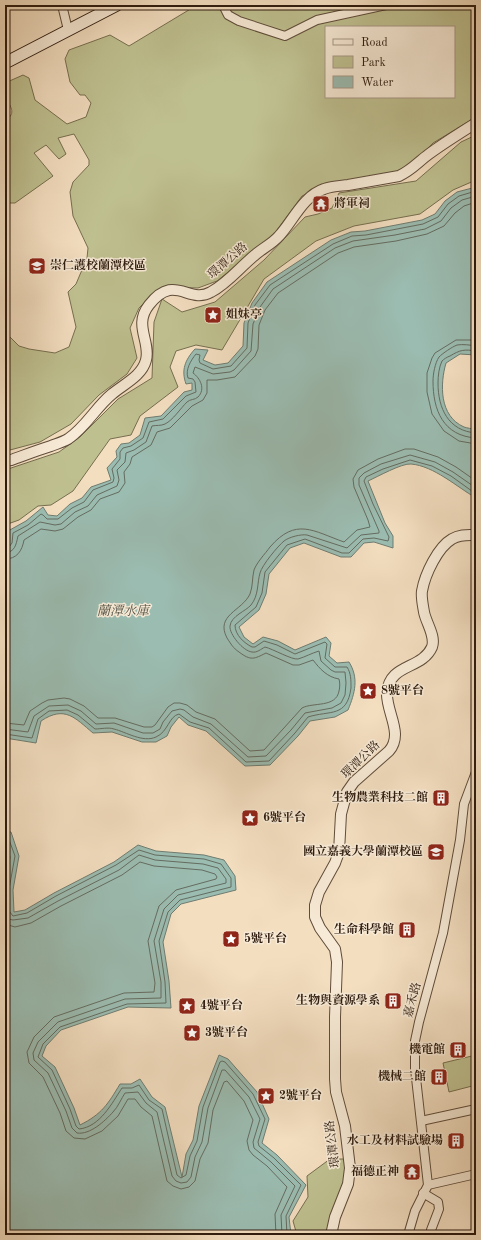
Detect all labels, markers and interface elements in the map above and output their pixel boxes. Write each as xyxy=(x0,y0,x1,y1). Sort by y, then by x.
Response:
legend xyxy=(325,26,455,98)
text: Road xyxy=(361,37,388,49)
text: Park xyxy=(361,57,386,69)
text: Water xyxy=(361,77,394,89)
temple icon: 將軍祠 xyxy=(311,194,331,214)
place label: 將軍祠 xyxy=(334,196,370,210)
street label: 環潭公路 xyxy=(205,239,250,281)
school or university icon: 崇仁護校蘭潭校區 xyxy=(27,256,47,276)
place label: 崇仁護校蘭潭校區 xyxy=(50,258,146,272)
place icon: 姐妹亭 xyxy=(203,305,223,325)
place label: 姐妹亭 xyxy=(226,307,262,321)
water label: 蘭潭水庫 xyxy=(97,604,151,618)
place icon: 8號平台 xyxy=(358,681,378,701)
place label: 8號平台 xyxy=(381,683,424,697)
street label: 環潭公路 xyxy=(338,738,382,781)
building icon: 生物農業科技二館 xyxy=(431,788,451,808)
place label: 生物農業科技二館 xyxy=(332,790,428,804)
place icon: 6號平台 xyxy=(240,808,260,828)
place label: 6號平台 xyxy=(263,810,306,824)
school or university icon: 國立嘉義大學蘭潭校區 xyxy=(426,842,446,862)
place label: 國立嘉義大學蘭潭校區 xyxy=(303,844,423,858)
building icon: 生命科學館 xyxy=(397,920,417,940)
place label: 生命科學館 xyxy=(334,922,394,936)
place icon: 5號平台 xyxy=(221,929,241,949)
place label: 5號平台 xyxy=(244,931,287,945)
street label: 嘉禾路 xyxy=(401,981,423,1019)
building icon: 生物與資源學系 xyxy=(383,991,403,1011)
place label: 生物與資源學系 xyxy=(296,993,380,1007)
place icon: 4號平台 xyxy=(177,996,197,1016)
place label: 4號平台 xyxy=(200,998,243,1012)
place icon: 3號平台 xyxy=(182,1023,202,1043)
place label: 3號平台 xyxy=(205,1025,248,1039)
building icon: 機電館 xyxy=(448,1040,468,1060)
place label: 機電館 xyxy=(409,1042,445,1056)
building icon: 機械二館 xyxy=(429,1067,449,1087)
place label: 機械二館 xyxy=(378,1069,426,1083)
place icon: 2號平台 xyxy=(256,1086,276,1106)
place label: 2號平台 xyxy=(279,1088,322,1102)
street label: 環潭公路 xyxy=(322,1119,342,1169)
building icon: 水工及材料試驗場 xyxy=(446,1131,466,1151)
place label: 水工及材料試驗場 xyxy=(347,1133,443,1147)
temple icon: 福德正神 xyxy=(402,1162,422,1182)
place label: 福德正神 xyxy=(351,1164,399,1178)

